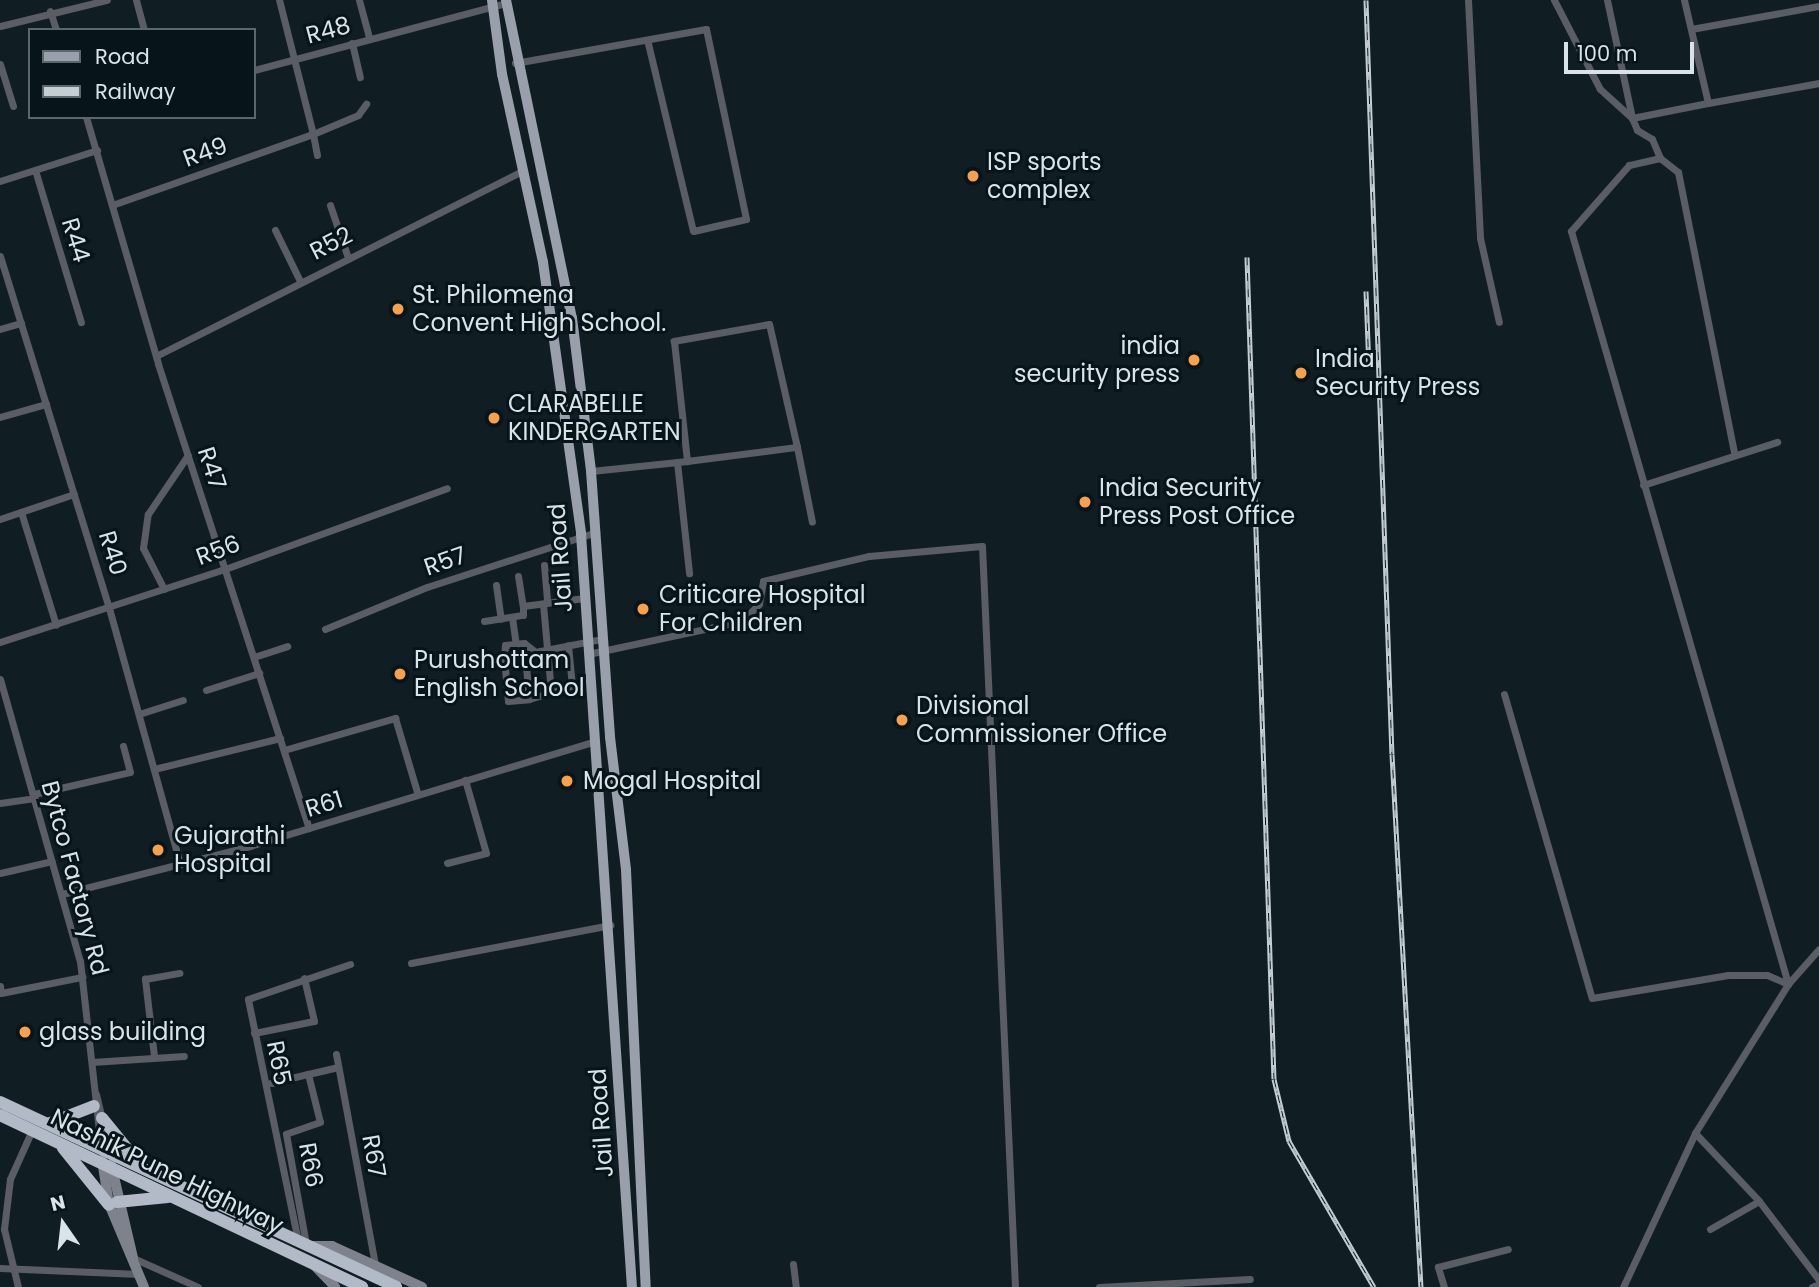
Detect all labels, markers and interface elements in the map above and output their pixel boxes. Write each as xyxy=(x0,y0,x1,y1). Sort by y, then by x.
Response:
street label: R48 xyxy=(303,10,353,50)
legend xyxy=(28,28,256,119)
scale bar xyxy=(1567,28,1696,72)
text: 100 m xyxy=(1577,39,1637,68)
text: Road xyxy=(95,42,150,71)
text: Railway xyxy=(95,77,176,106)
street label: R49 xyxy=(179,131,231,173)
place label: ISP sports complex xyxy=(987,148,1102,204)
marker: ISP sports complex xyxy=(965,168,981,184)
street label: R44 xyxy=(56,214,96,266)
street label: R52 xyxy=(305,220,357,266)
place label: St. Philomena Convent High School. xyxy=(412,281,666,337)
marker: St. Philomena Convent High School. xyxy=(390,301,406,317)
place label: india security press xyxy=(1014,332,1180,388)
place label: India Security Press xyxy=(1315,345,1480,401)
marker: india security press xyxy=(1186,352,1202,368)
marker: India Security Press xyxy=(1293,365,1309,381)
place label: CLARABELLE KINDERGARTEN xyxy=(508,390,681,446)
marker: CLARABELLE KINDERGARTEN xyxy=(486,410,502,426)
street label: R47 xyxy=(192,443,232,493)
place label: India Security Press Post Office xyxy=(1099,474,1295,530)
marker: India Security Press Post Office xyxy=(1077,494,1093,510)
street label: Jail Road xyxy=(542,502,578,614)
street label: R40 xyxy=(93,527,133,579)
street label: R56 xyxy=(192,529,244,571)
street label: R57 xyxy=(420,540,470,582)
place label: Criticare Hospital For Children xyxy=(659,581,866,637)
marker: Criticare Hospital For Children xyxy=(633,599,653,619)
place label: Purushottam English School xyxy=(414,646,585,702)
marker: Purushottam English School xyxy=(392,666,408,682)
place label: Divisional Commissioner Office xyxy=(916,692,1167,748)
marker: Divisional Commissioner Office xyxy=(894,712,910,728)
place label: Mogal Hospital xyxy=(583,767,761,795)
marker: Mogal Hospital xyxy=(557,771,577,791)
street label: Bytco Factory Rd xyxy=(35,778,115,978)
street label: R61 xyxy=(302,785,346,823)
place label: Gujarathi Hospital xyxy=(174,822,285,878)
marker: Gujarathi Hospital xyxy=(148,840,168,860)
place label: glass building xyxy=(39,1018,206,1046)
marker: glass building xyxy=(17,1024,33,1040)
street label: R65 xyxy=(261,1038,297,1088)
street label: Jail Road xyxy=(583,1067,619,1179)
street label: Nashik Pune Highway xyxy=(46,1102,288,1240)
street label: R67 xyxy=(356,1132,392,1180)
street label: R66 xyxy=(293,1140,329,1190)
north arrow xyxy=(28,1189,98,1259)

